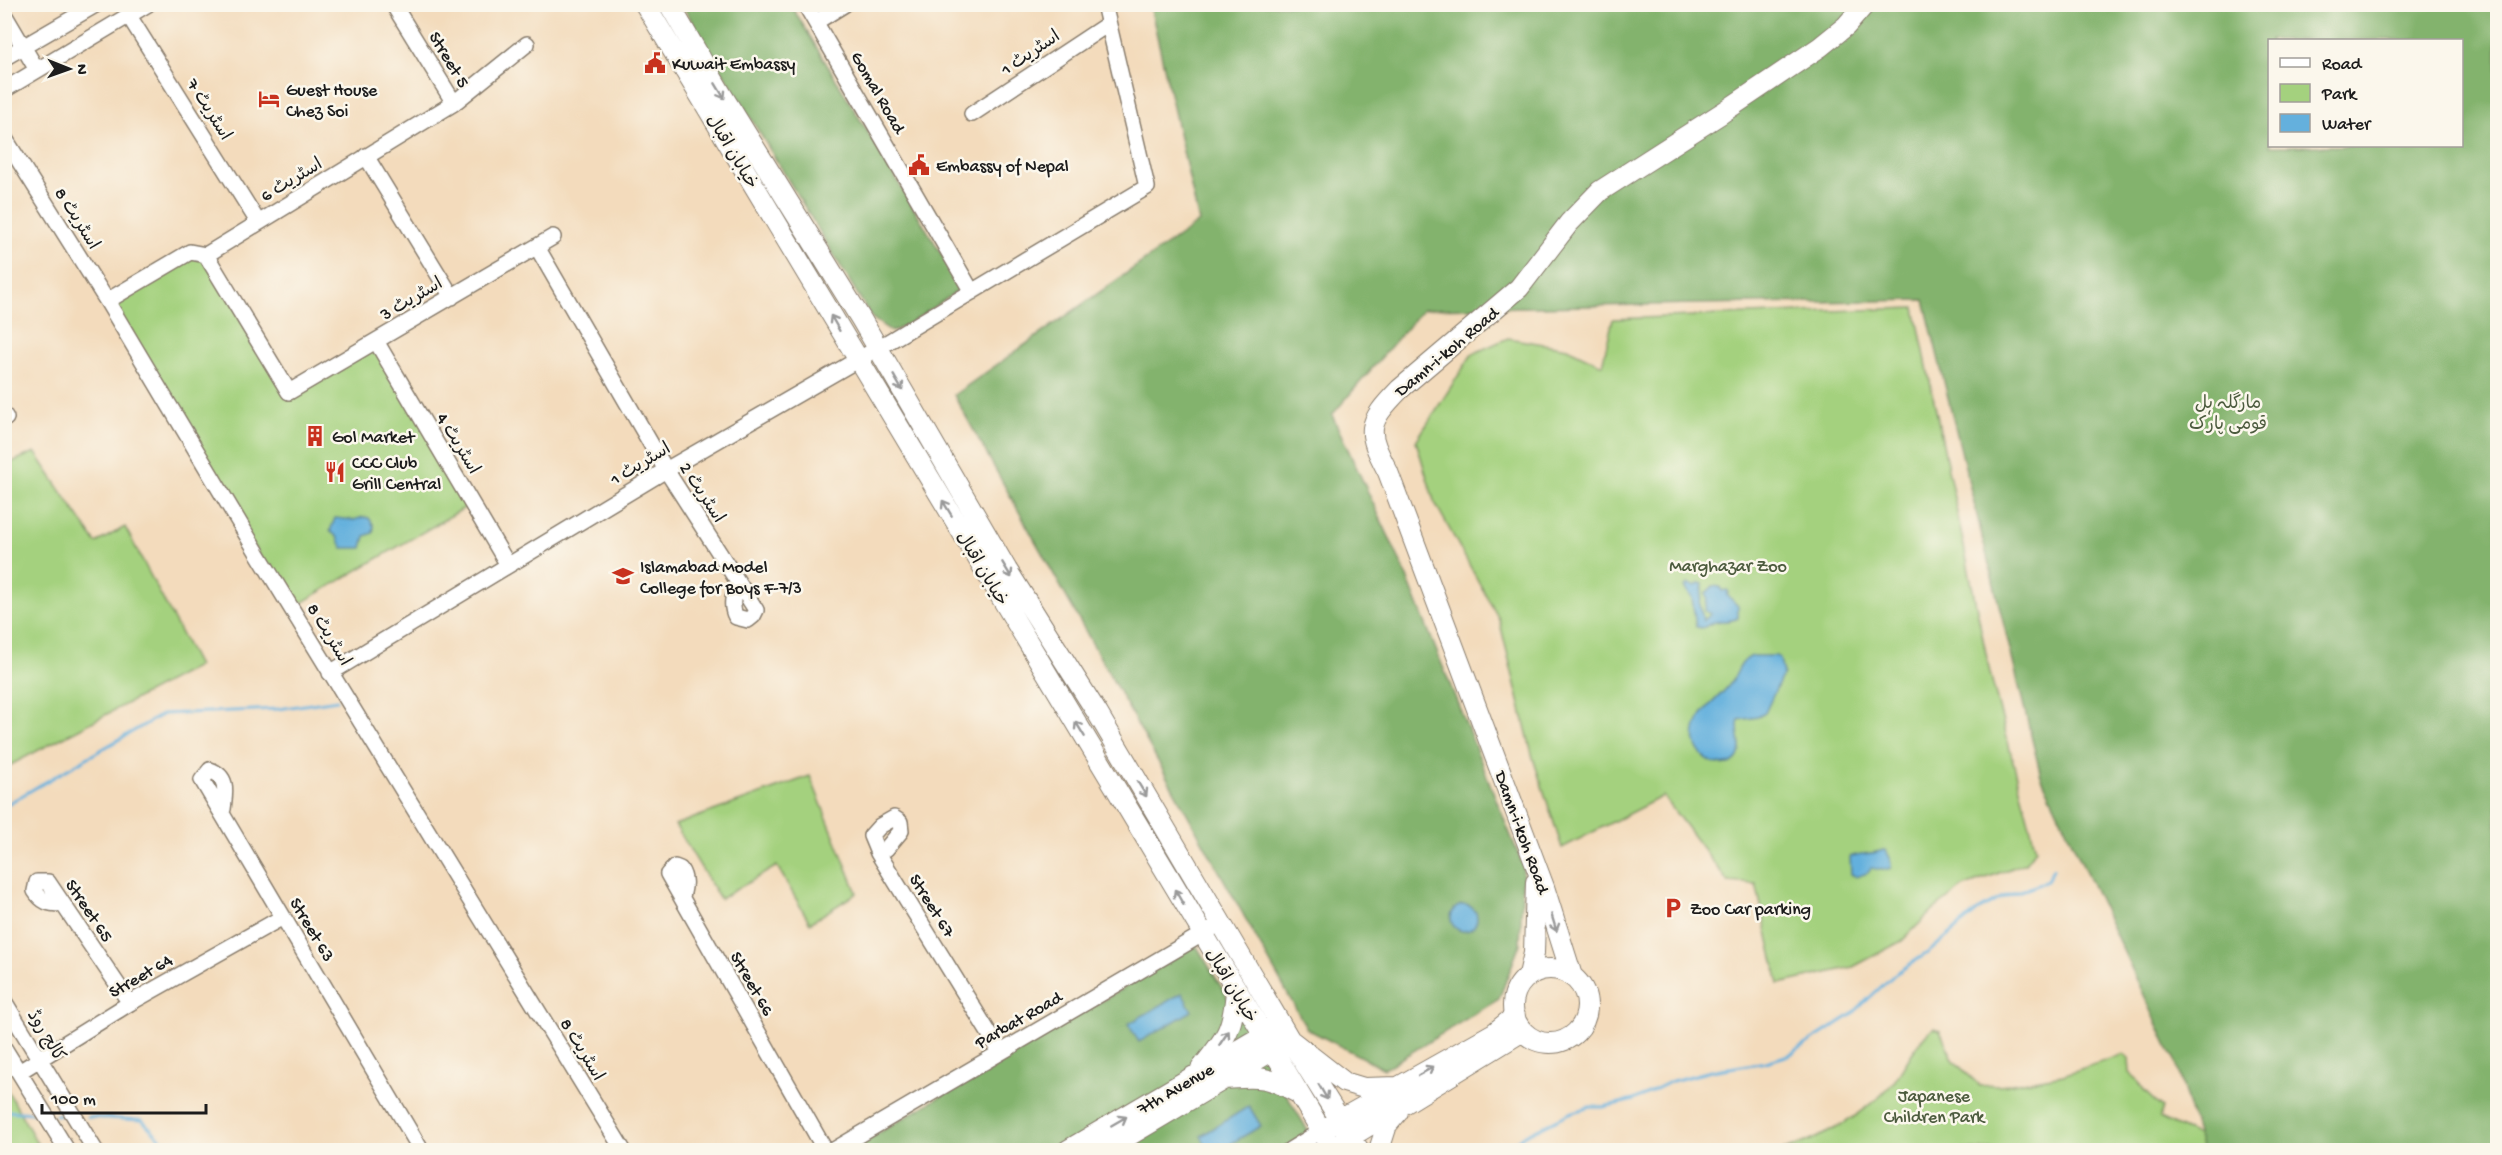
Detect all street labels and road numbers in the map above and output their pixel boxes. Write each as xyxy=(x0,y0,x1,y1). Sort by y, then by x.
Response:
street label: اسٹریٹ 1 xyxy=(997,27,1065,82)
street label: Street 5 xyxy=(423,28,473,92)
street label: Gomal Road xyxy=(845,49,909,139)
street label: اسٹریٹ 7 xyxy=(180,75,235,145)
street label: خیابان اقبال xyxy=(700,111,761,193)
street label: اسٹریٹ 6 xyxy=(258,155,327,208)
street label: اسٹریٹ 8 xyxy=(49,184,103,254)
street label: اسٹریٹ 3 xyxy=(376,274,447,327)
street label: Damn-i-koh Road xyxy=(1391,303,1505,403)
street label: اسٹریٹ 4 xyxy=(430,410,483,479)
street label: اسٹریٹ 1 xyxy=(607,439,675,492)
street label: اسٹریٹ 2 xyxy=(674,459,728,528)
street label: خیابان اقبال xyxy=(950,528,1011,610)
street label: اسٹریٹ 8 xyxy=(301,600,355,670)
street label: Damn-i-koh Road xyxy=(1488,768,1553,898)
street label: Street 67 xyxy=(903,871,959,942)
street label: Street 65 xyxy=(59,876,116,947)
street label: Street 63 xyxy=(284,895,338,966)
street label: خیابان اقبال xyxy=(1199,945,1260,1027)
street label: Street 66 xyxy=(724,948,778,1021)
street label: Street 64 xyxy=(106,950,177,1004)
street label: Parbat Road xyxy=(971,987,1068,1055)
street label: کالج روڈ xyxy=(21,1006,70,1066)
street label: اسٹریٹ 8 xyxy=(554,1015,608,1085)
street label: 7th Avenue xyxy=(1133,1060,1219,1121)

